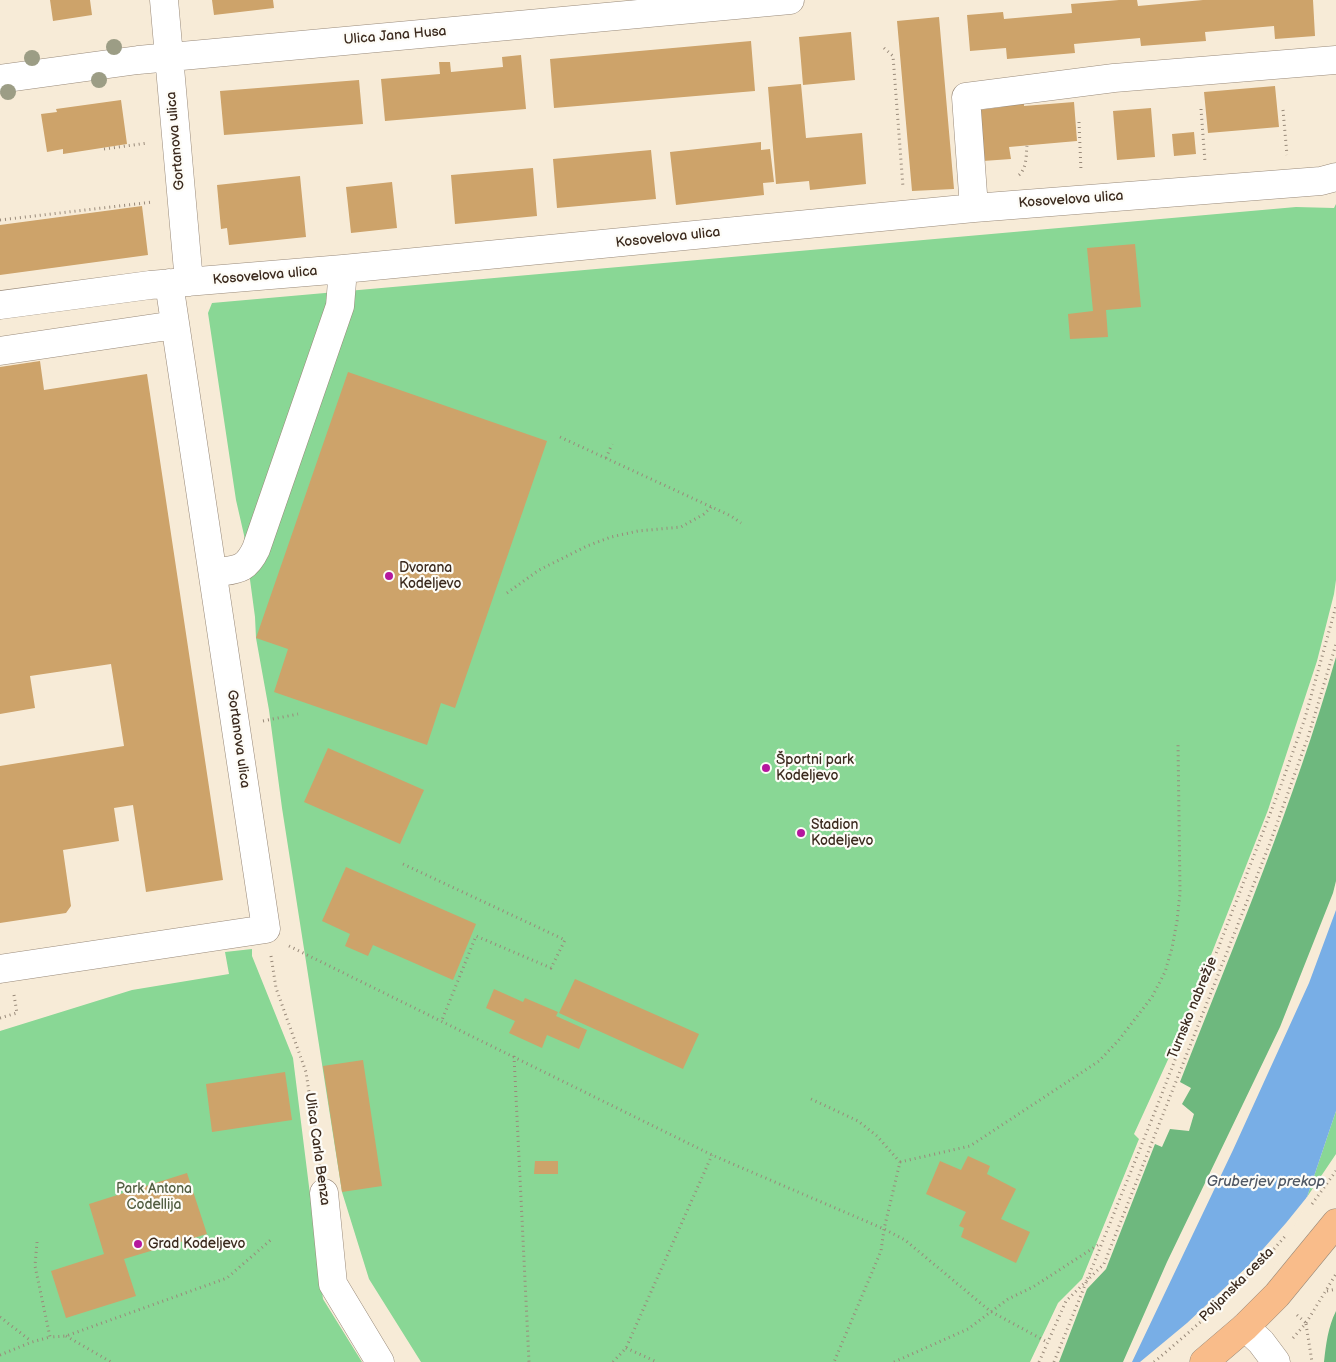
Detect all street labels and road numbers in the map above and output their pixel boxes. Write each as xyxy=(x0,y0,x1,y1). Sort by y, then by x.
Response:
street label: Ulica Jana Husa xyxy=(343,23,447,49)
street label: Gortanova ulica xyxy=(163,91,189,191)
street label: Kosovelova ulica xyxy=(1018,188,1124,212)
street label: Kosovelova ulica xyxy=(615,224,721,252)
street label: Kosovelova ulica xyxy=(212,263,318,289)
street label: Gortanova ulica xyxy=(223,689,253,789)
street label: Turnsko nabrežje xyxy=(1165,954,1221,1062)
street label: Ulica Carla Benza xyxy=(301,1092,333,1206)
street label: Poljanska cesta xyxy=(1196,1244,1278,1326)

